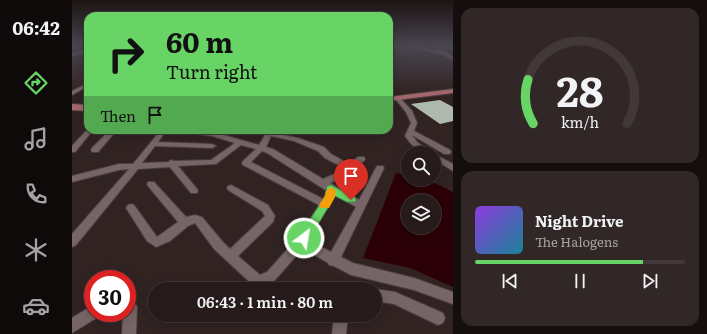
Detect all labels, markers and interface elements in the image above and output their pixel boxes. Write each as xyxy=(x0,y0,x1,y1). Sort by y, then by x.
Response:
text: 06:42 xyxy=(12,14,60,41)
text: 60 m xyxy=(166,20,233,62)
icon: right xyxy=(100,28,152,80)
text: 28 xyxy=(557,57,603,119)
text: Turn right xyxy=(166,58,257,85)
icon: directions xyxy=(22,69,50,97)
text: Then xyxy=(100,104,136,127)
icon: arrive xyxy=(144,104,166,126)
text: km/h xyxy=(561,110,600,131)
icon: music xyxy=(22,125,50,153)
map controls xyxy=(401,146,441,234)
button: search xyxy=(401,146,441,186)
pin xyxy=(334,159,368,200)
icon: arrive xyxy=(340,165,362,187)
icon: phone xyxy=(22,180,50,208)
button: layers xyxy=(401,194,441,234)
text: Night Drive xyxy=(535,209,624,232)
position arrow xyxy=(283,217,325,259)
text: The Halogens xyxy=(535,232,618,251)
icon: climate xyxy=(22,236,50,264)
speed limit sign: 30 xyxy=(84,270,136,322)
icon: previous xyxy=(499,270,521,292)
icon: pause xyxy=(569,270,591,292)
icon: next xyxy=(639,270,661,292)
text: 06:43 · 1 min · 80 m xyxy=(197,290,333,313)
icon: car xyxy=(22,292,50,320)

